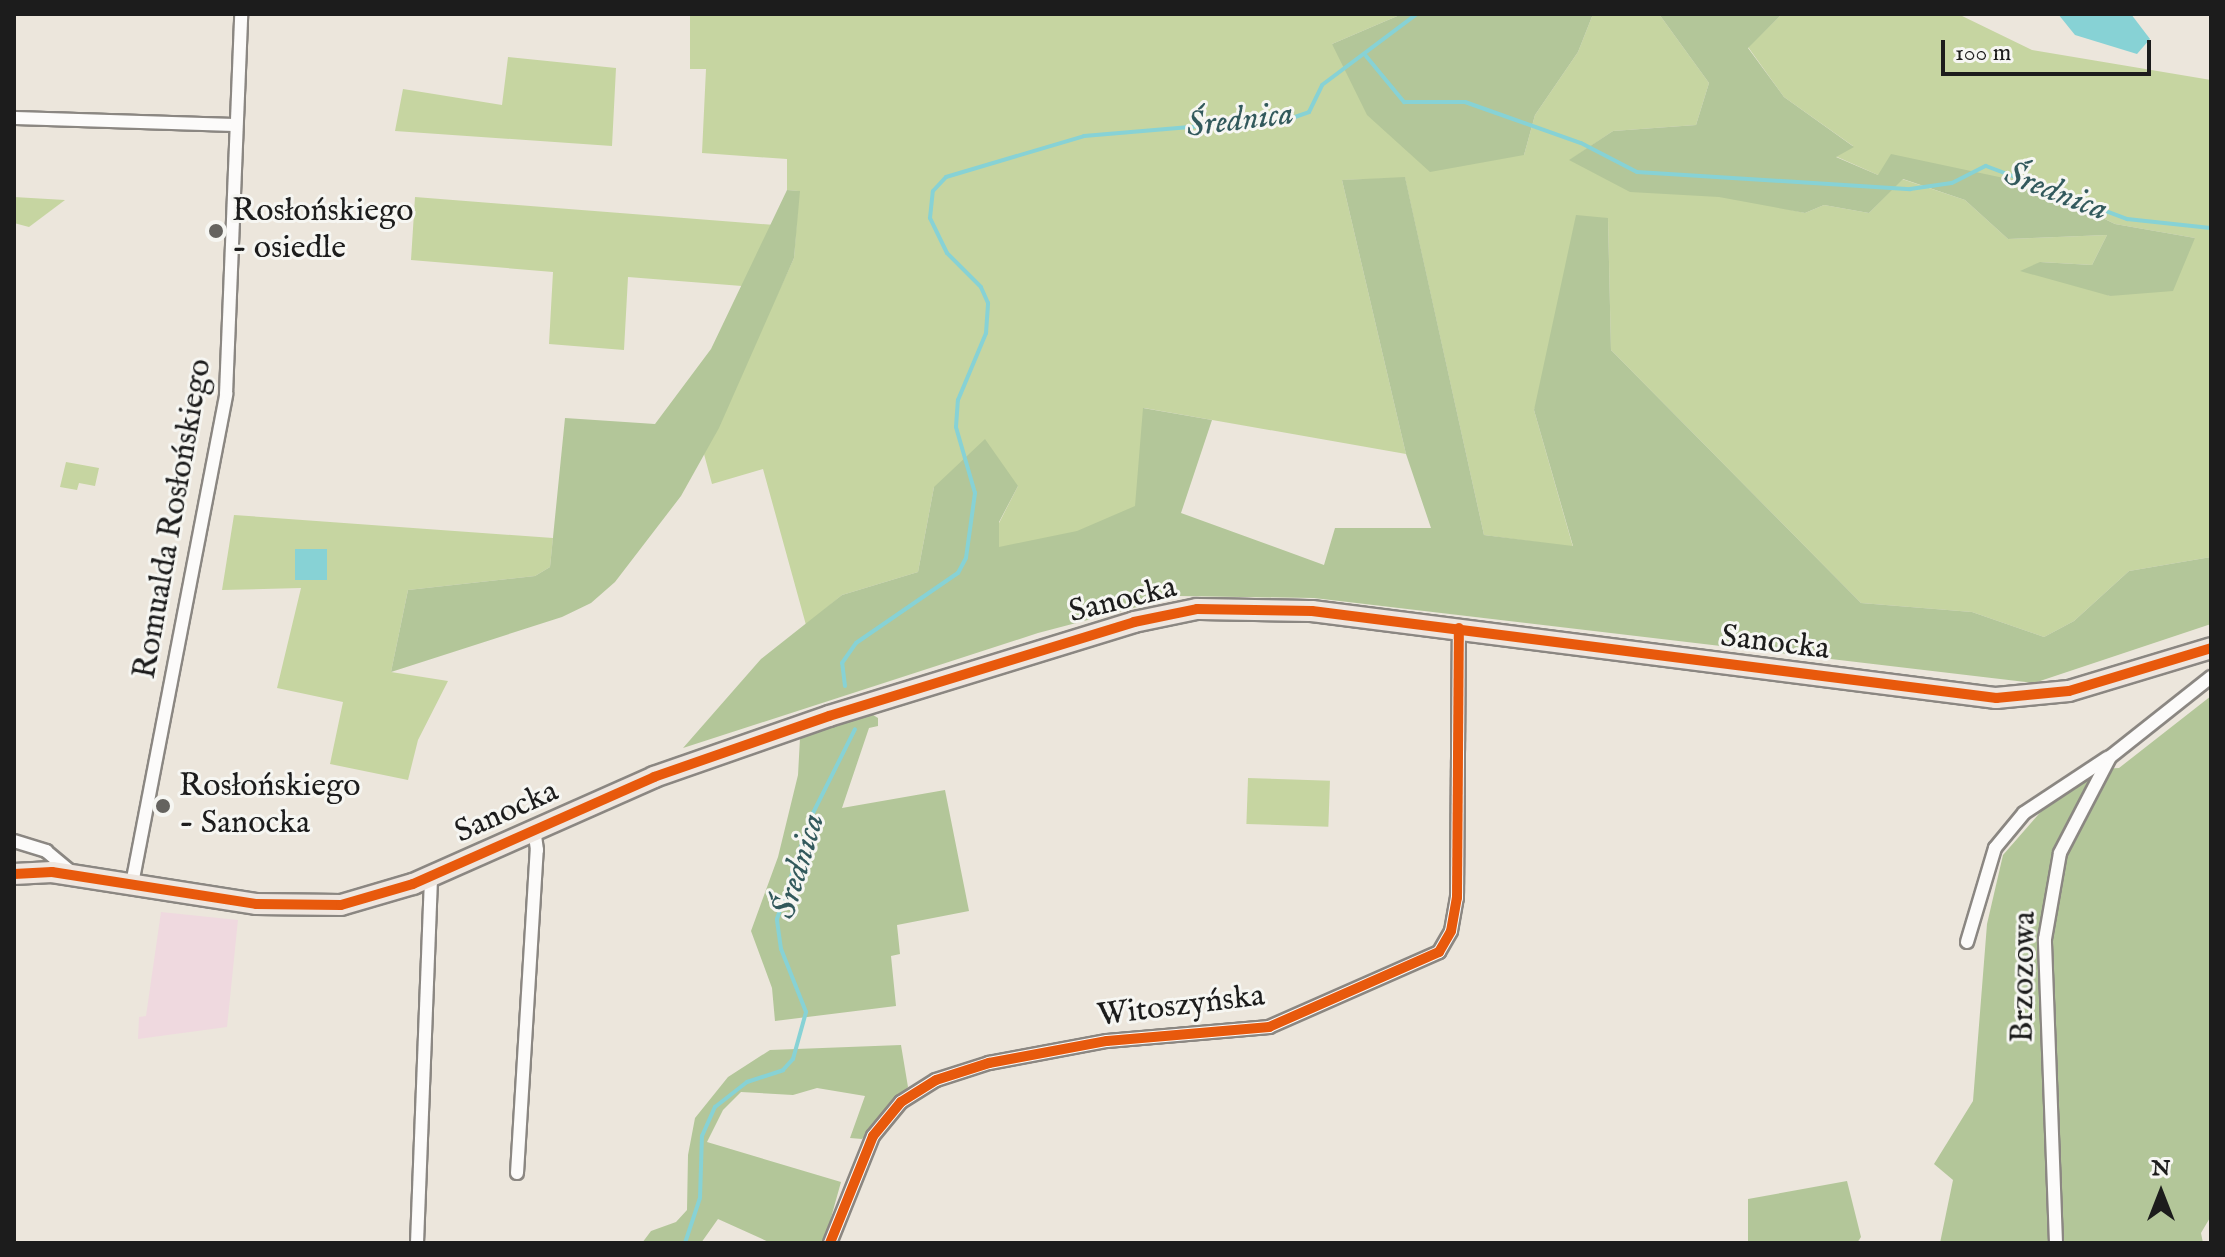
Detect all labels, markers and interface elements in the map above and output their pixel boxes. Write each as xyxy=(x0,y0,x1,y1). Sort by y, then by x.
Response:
scale bar xyxy=(1945,24,2155,74)
text: 100 m xyxy=(1955,38,2011,69)
water label: Średnica xyxy=(1184,93,1296,147)
water label: Średnica xyxy=(1999,154,2113,230)
place label: Rosłońskiego - osiedle xyxy=(232,194,413,269)
marker: Rosłońskiego - osiedle xyxy=(207,222,225,240)
street label: Romualda Rosłońskiego xyxy=(127,356,221,682)
street label: Sanocka xyxy=(1065,569,1181,633)
street label: Sanocka xyxy=(1718,618,1832,670)
place label: Rosłońskiego - Sanocka xyxy=(179,769,360,844)
street label: Sanocka xyxy=(449,773,565,853)
marker: Rosłońskiego - Sanocka xyxy=(154,797,172,815)
water label: Średnica xyxy=(764,809,834,923)
street label: Brzozowa xyxy=(2005,911,2045,1043)
street label: Witoszyńska xyxy=(1095,978,1267,1036)
north arrow xyxy=(2121,1153,2201,1233)
text: N xyxy=(2151,1155,2171,1183)

